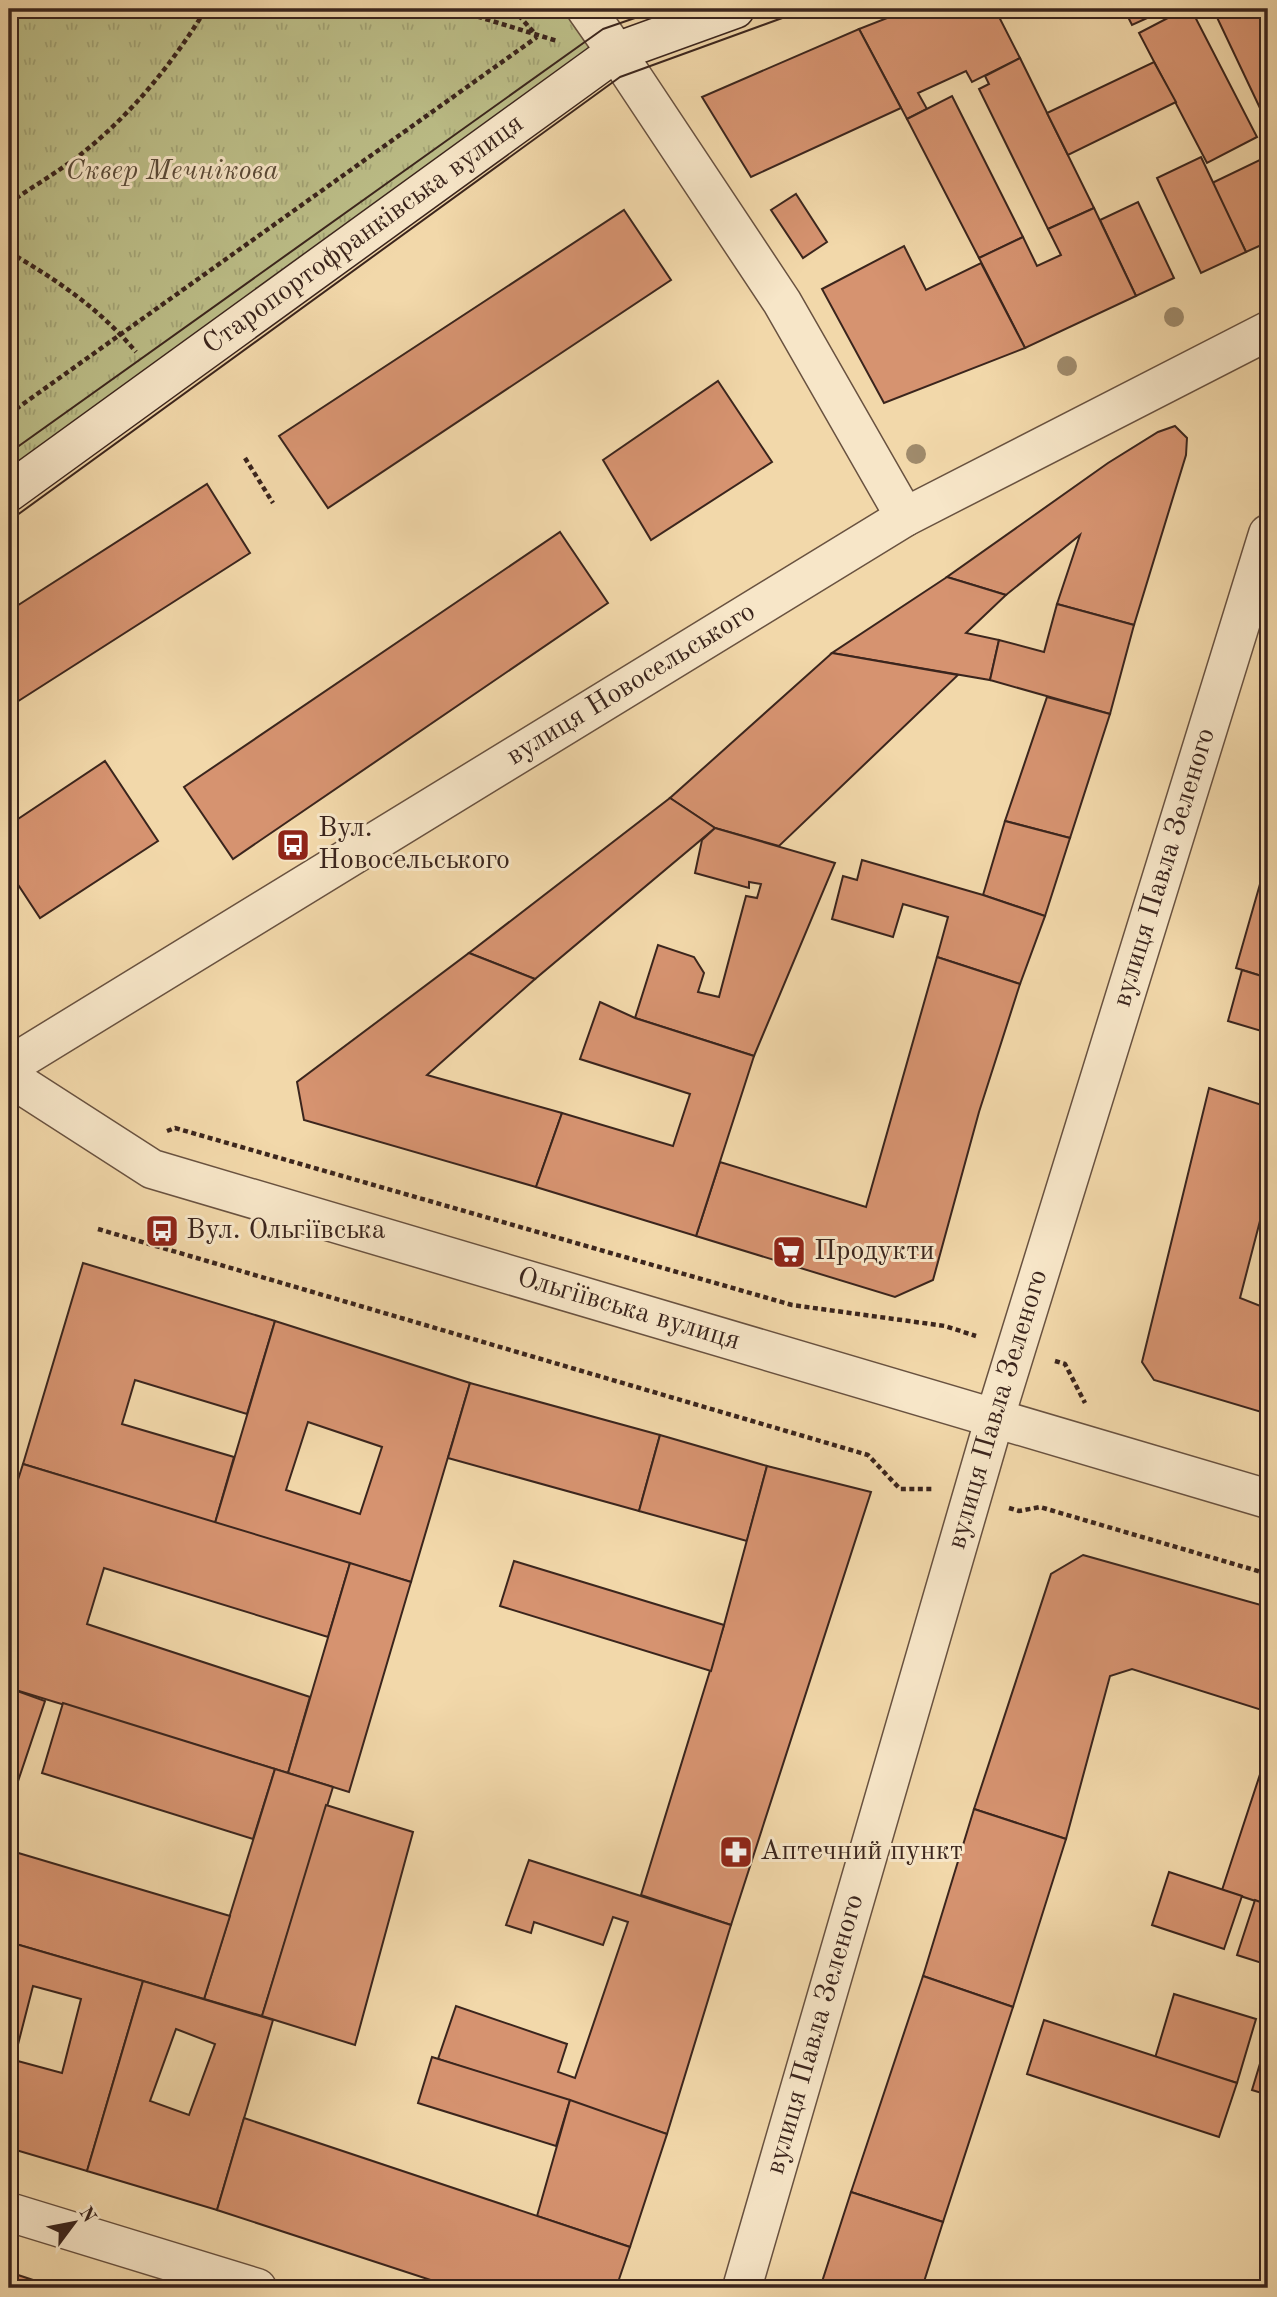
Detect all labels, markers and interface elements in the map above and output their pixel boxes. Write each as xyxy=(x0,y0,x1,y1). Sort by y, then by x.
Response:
street label: Старопортофранківська вулиця xyxy=(198,110,529,360)
park label: Сквер Мечнікова xyxy=(66,158,278,186)
street label: вулиця Новосельського xyxy=(502,598,761,771)
street label: вулиця Павла Зеленого xyxy=(1109,725,1221,1010)
place label: Вул. Новосельського xyxy=(318,815,510,875)
bus stop icon: Вул. Новосельського xyxy=(274,826,312,864)
bus stop icon: Вул. Ольгіївська xyxy=(143,1212,181,1250)
place label: Вул. Ольгіївська xyxy=(186,1217,386,1245)
supermarket icon: Продукти xyxy=(770,1233,808,1271)
place label: Продукти xyxy=(814,1238,935,1266)
street label: Ольгіївська вулиця xyxy=(514,1264,743,1356)
street label: вулиця Павла Зеленого xyxy=(943,1267,1054,1553)
pharmacy icon: Аптечний пункт xyxy=(717,1833,755,1871)
place label: Аптечний пункт xyxy=(760,1838,963,1866)
street label: вулиця Павла Зеленого xyxy=(762,1891,870,2178)
north arrow xyxy=(38,2188,108,2258)
text: N xyxy=(74,2204,98,2227)

